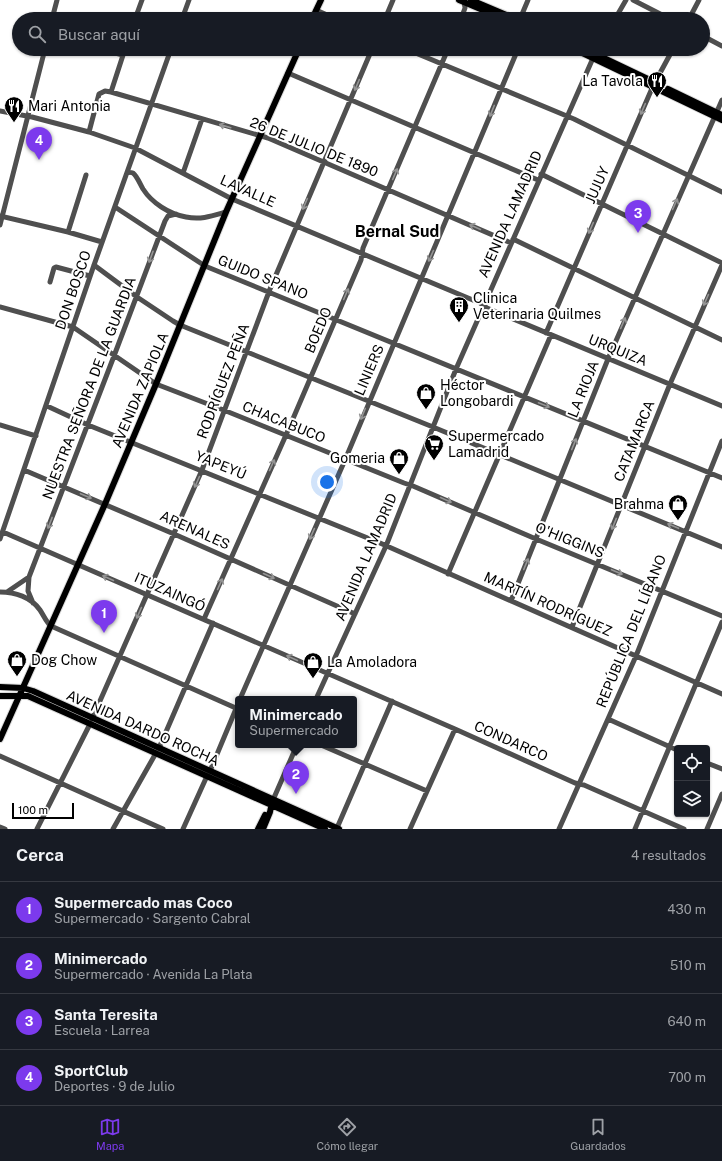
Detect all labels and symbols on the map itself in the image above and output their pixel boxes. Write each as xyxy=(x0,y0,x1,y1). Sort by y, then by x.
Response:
restaurant icon: La Tavola xyxy=(646,70,668,98)
place label: La Tavola xyxy=(582,73,643,89)
one-way arrow xyxy=(352,78,360,90)
restaurant icon: Mari Antonia xyxy=(3,95,25,123)
place label: Mari Antonia xyxy=(28,98,111,114)
one-way arrow xyxy=(639,102,646,114)
one-way arrow xyxy=(488,104,496,116)
street label: 26 DE JULIO DE 1890 xyxy=(248,114,380,180)
one-way arrow xyxy=(219,122,232,129)
pin: 4 xyxy=(26,127,52,160)
street label: AVENIDA LAMADRID xyxy=(475,148,545,280)
street label: JUJUY xyxy=(582,163,612,206)
one-way arrow xyxy=(392,168,399,180)
street label: LAVALLE xyxy=(218,172,278,210)
one-way arrow xyxy=(301,198,309,210)
one-way arrow xyxy=(672,199,680,211)
pin: 3 xyxy=(625,200,651,233)
district label: Bernal Sud xyxy=(355,222,439,241)
one-way arrow xyxy=(587,222,595,234)
one-way arrow xyxy=(470,223,482,230)
street label: DON BOSCO xyxy=(52,248,94,332)
one-way arrow xyxy=(427,250,434,262)
one-way arrow xyxy=(147,251,154,264)
street label: GUIDO SPANO xyxy=(216,252,310,302)
street label: NUESTRA SEÑORA DE LA GUARDIA xyxy=(38,274,139,502)
one-way arrow xyxy=(343,289,351,301)
place label: Clinica Veterinaria Quilmes xyxy=(473,290,601,322)
one-way arrow xyxy=(702,294,709,306)
building icon: Clinica Veterinaria Quilmes xyxy=(448,295,470,323)
street label: BOEDO xyxy=(301,305,335,355)
one-way arrow xyxy=(620,318,628,330)
street label: RODRÍGUEZ PEÑA xyxy=(193,321,252,441)
street label: AVENIDA ZAPIOLA xyxy=(108,330,172,450)
street label: URQUIZA xyxy=(586,331,650,369)
street label: LINIERS xyxy=(351,342,387,398)
street label: LA RIOJA xyxy=(564,358,602,420)
place label: Héctor Longobardi xyxy=(440,377,513,409)
shop icon: Héctor Longobardi xyxy=(415,382,437,410)
street label: CHACABUCO xyxy=(240,398,328,446)
street label: CATAMARCA xyxy=(610,398,658,484)
one-way arrow xyxy=(537,401,549,409)
one-way arrow xyxy=(359,408,367,420)
place label: Supermercado Lamadrid xyxy=(448,428,544,460)
supermarket icon: Supermercado Lamadrid xyxy=(423,433,445,461)
one-way arrow xyxy=(570,438,578,450)
street label: YAPEYÚ xyxy=(193,446,250,482)
shop icon: Gomeria xyxy=(388,447,410,475)
place label: Gomeria xyxy=(330,450,385,466)
one-way arrow xyxy=(269,459,277,471)
your location xyxy=(317,472,337,492)
one-way arrow xyxy=(193,475,200,487)
street label: AVENIDA LAMADRID xyxy=(332,491,400,623)
one-way arrow xyxy=(80,493,92,500)
shop icon: Brahma xyxy=(667,493,689,521)
place label: Brahma xyxy=(614,496,664,512)
one-way arrow xyxy=(439,497,451,505)
street label: ARENALES xyxy=(158,507,232,553)
one-way arrow xyxy=(45,516,53,528)
one-way arrow xyxy=(609,518,617,530)
street label: O'HIGGINS xyxy=(533,519,607,561)
one-way arrow xyxy=(668,522,680,530)
one-way arrow xyxy=(308,528,315,540)
street label: REPÚBLICA DEL LÍBANO xyxy=(591,552,669,710)
one-way arrow xyxy=(522,559,530,571)
street label: ITUZAINGÓ xyxy=(132,567,209,615)
street label: MARTÍN RODRÍGUEZ xyxy=(482,568,615,639)
one-way arrow xyxy=(611,569,623,577)
one-way arrow xyxy=(263,573,275,580)
one-way arrow xyxy=(103,574,115,581)
one-way arrow xyxy=(216,578,224,590)
pin: 1 xyxy=(91,600,117,633)
one-way arrow xyxy=(135,607,142,619)
shop icon: Dog Chow xyxy=(6,649,28,677)
shop icon: La Amoladora xyxy=(302,651,324,679)
place label: Dog Chow xyxy=(31,652,97,668)
one-way arrow xyxy=(286,654,298,661)
place label: La Amoladora xyxy=(327,654,417,670)
street label: AVENIDA DARDO ROCHA xyxy=(64,687,222,769)
street label: CONDARCO xyxy=(472,718,550,764)
pin: 2 xyxy=(283,761,309,794)
scale bar xyxy=(12,801,74,820)

